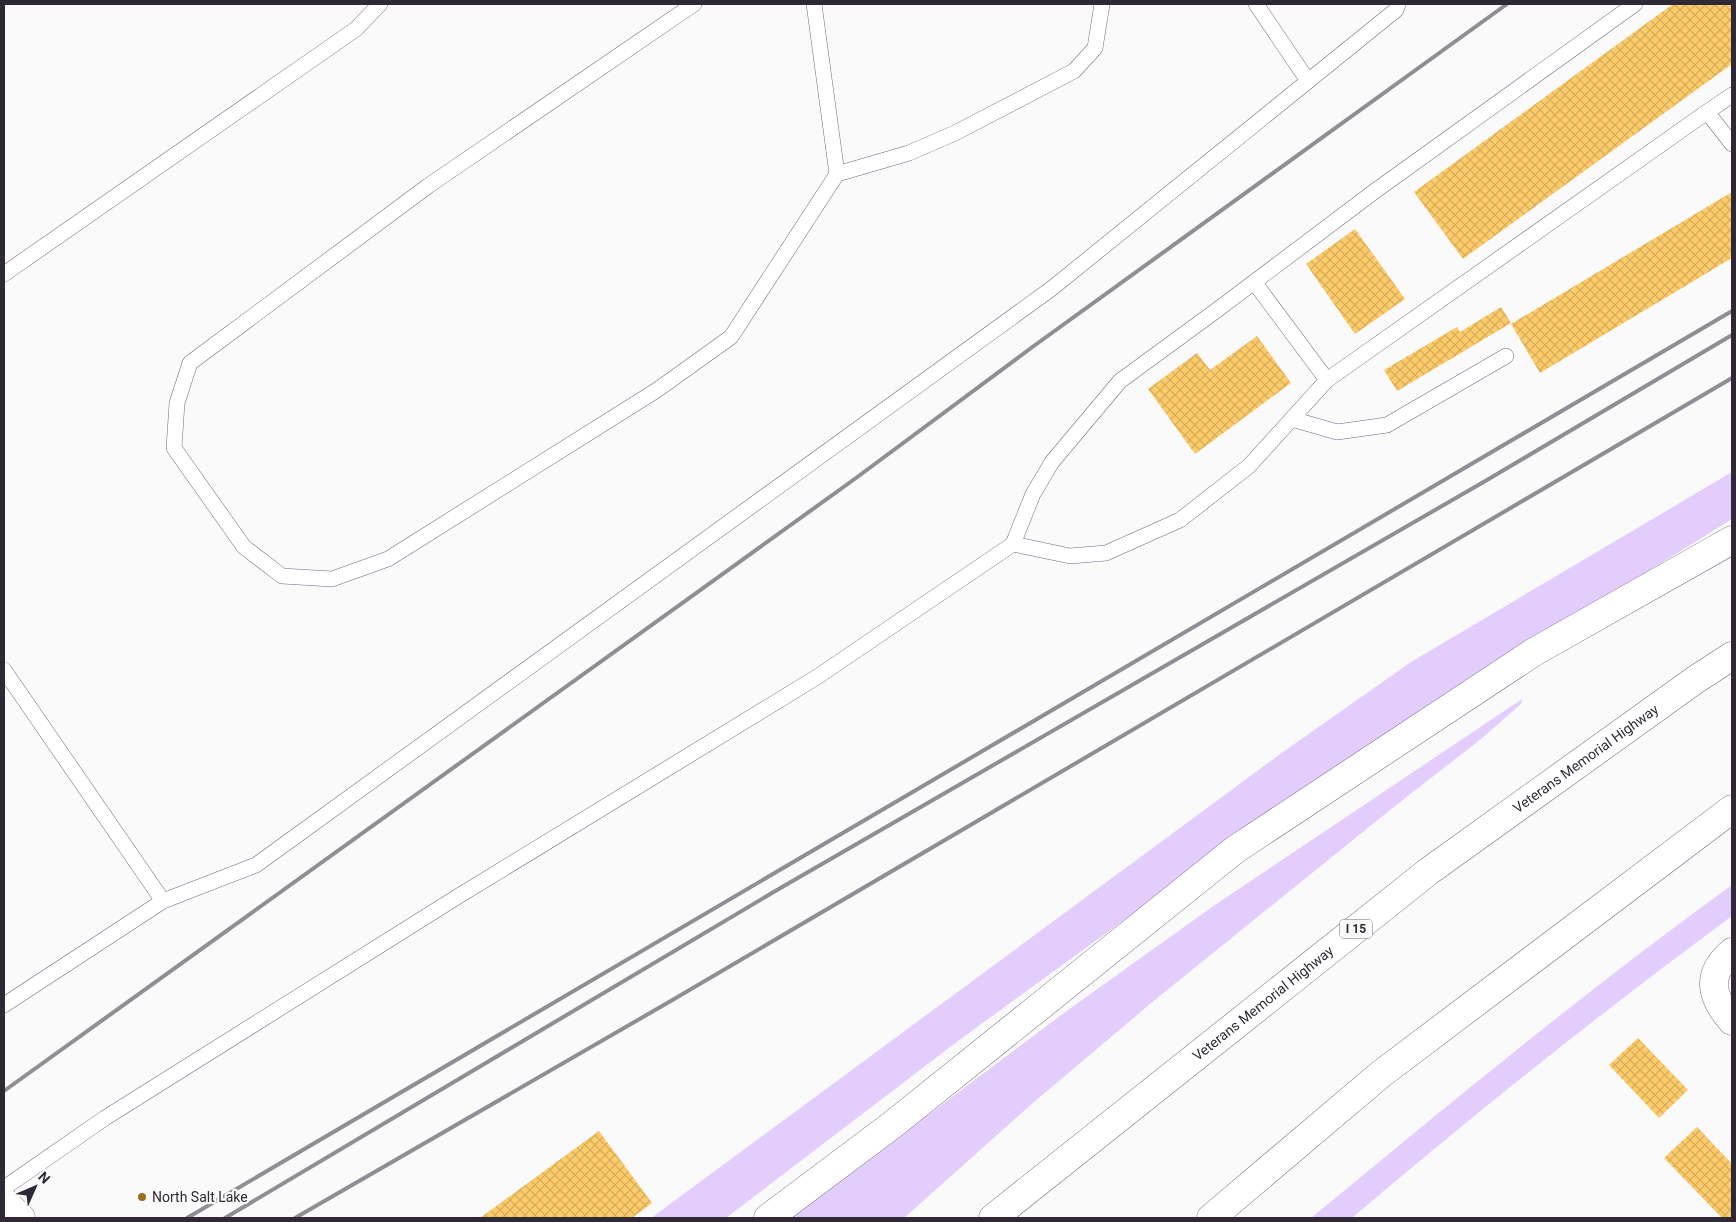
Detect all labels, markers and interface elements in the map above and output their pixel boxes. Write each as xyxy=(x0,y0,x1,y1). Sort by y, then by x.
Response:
street label: Veterans Memorial Highway xyxy=(1510,701,1662,816)
road number: I 15 xyxy=(1340,920,1372,939)
street label: Veterans Memorial Highway xyxy=(1190,942,1337,1064)
north arrow xyxy=(10,1162,60,1212)
text: N xyxy=(35,1169,53,1187)
place label: North Salt Lake xyxy=(152,1189,248,1205)
marker: North Salt Lake xyxy=(136,1191,148,1203)

